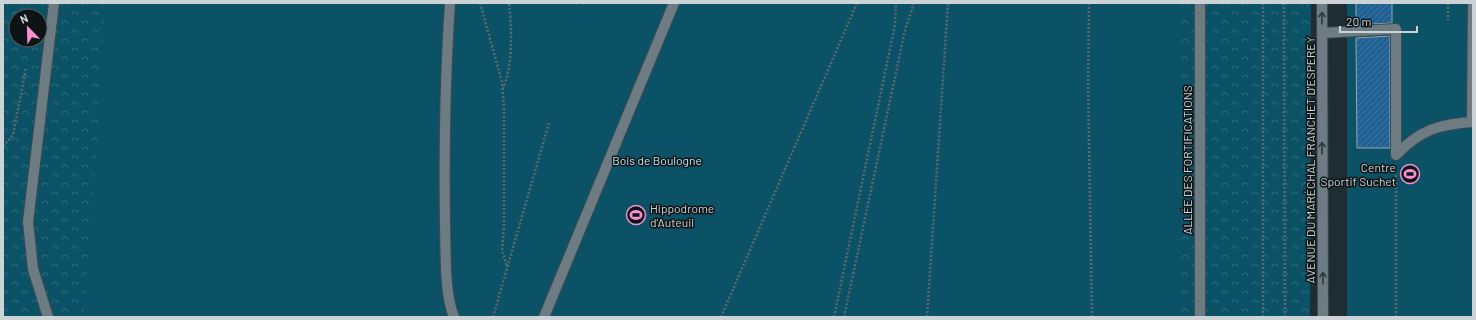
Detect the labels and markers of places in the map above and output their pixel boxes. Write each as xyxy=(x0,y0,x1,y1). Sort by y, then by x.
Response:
place label: Centre Sportif Suchet xyxy=(1321,160,1396,188)
sports icon: Centre Sportif Suchet xyxy=(1399,163,1421,185)
place label: Hippodrome d'Auteuil xyxy=(650,201,714,229)
sports icon: Hippodrome d'Auteuil xyxy=(625,204,647,226)

